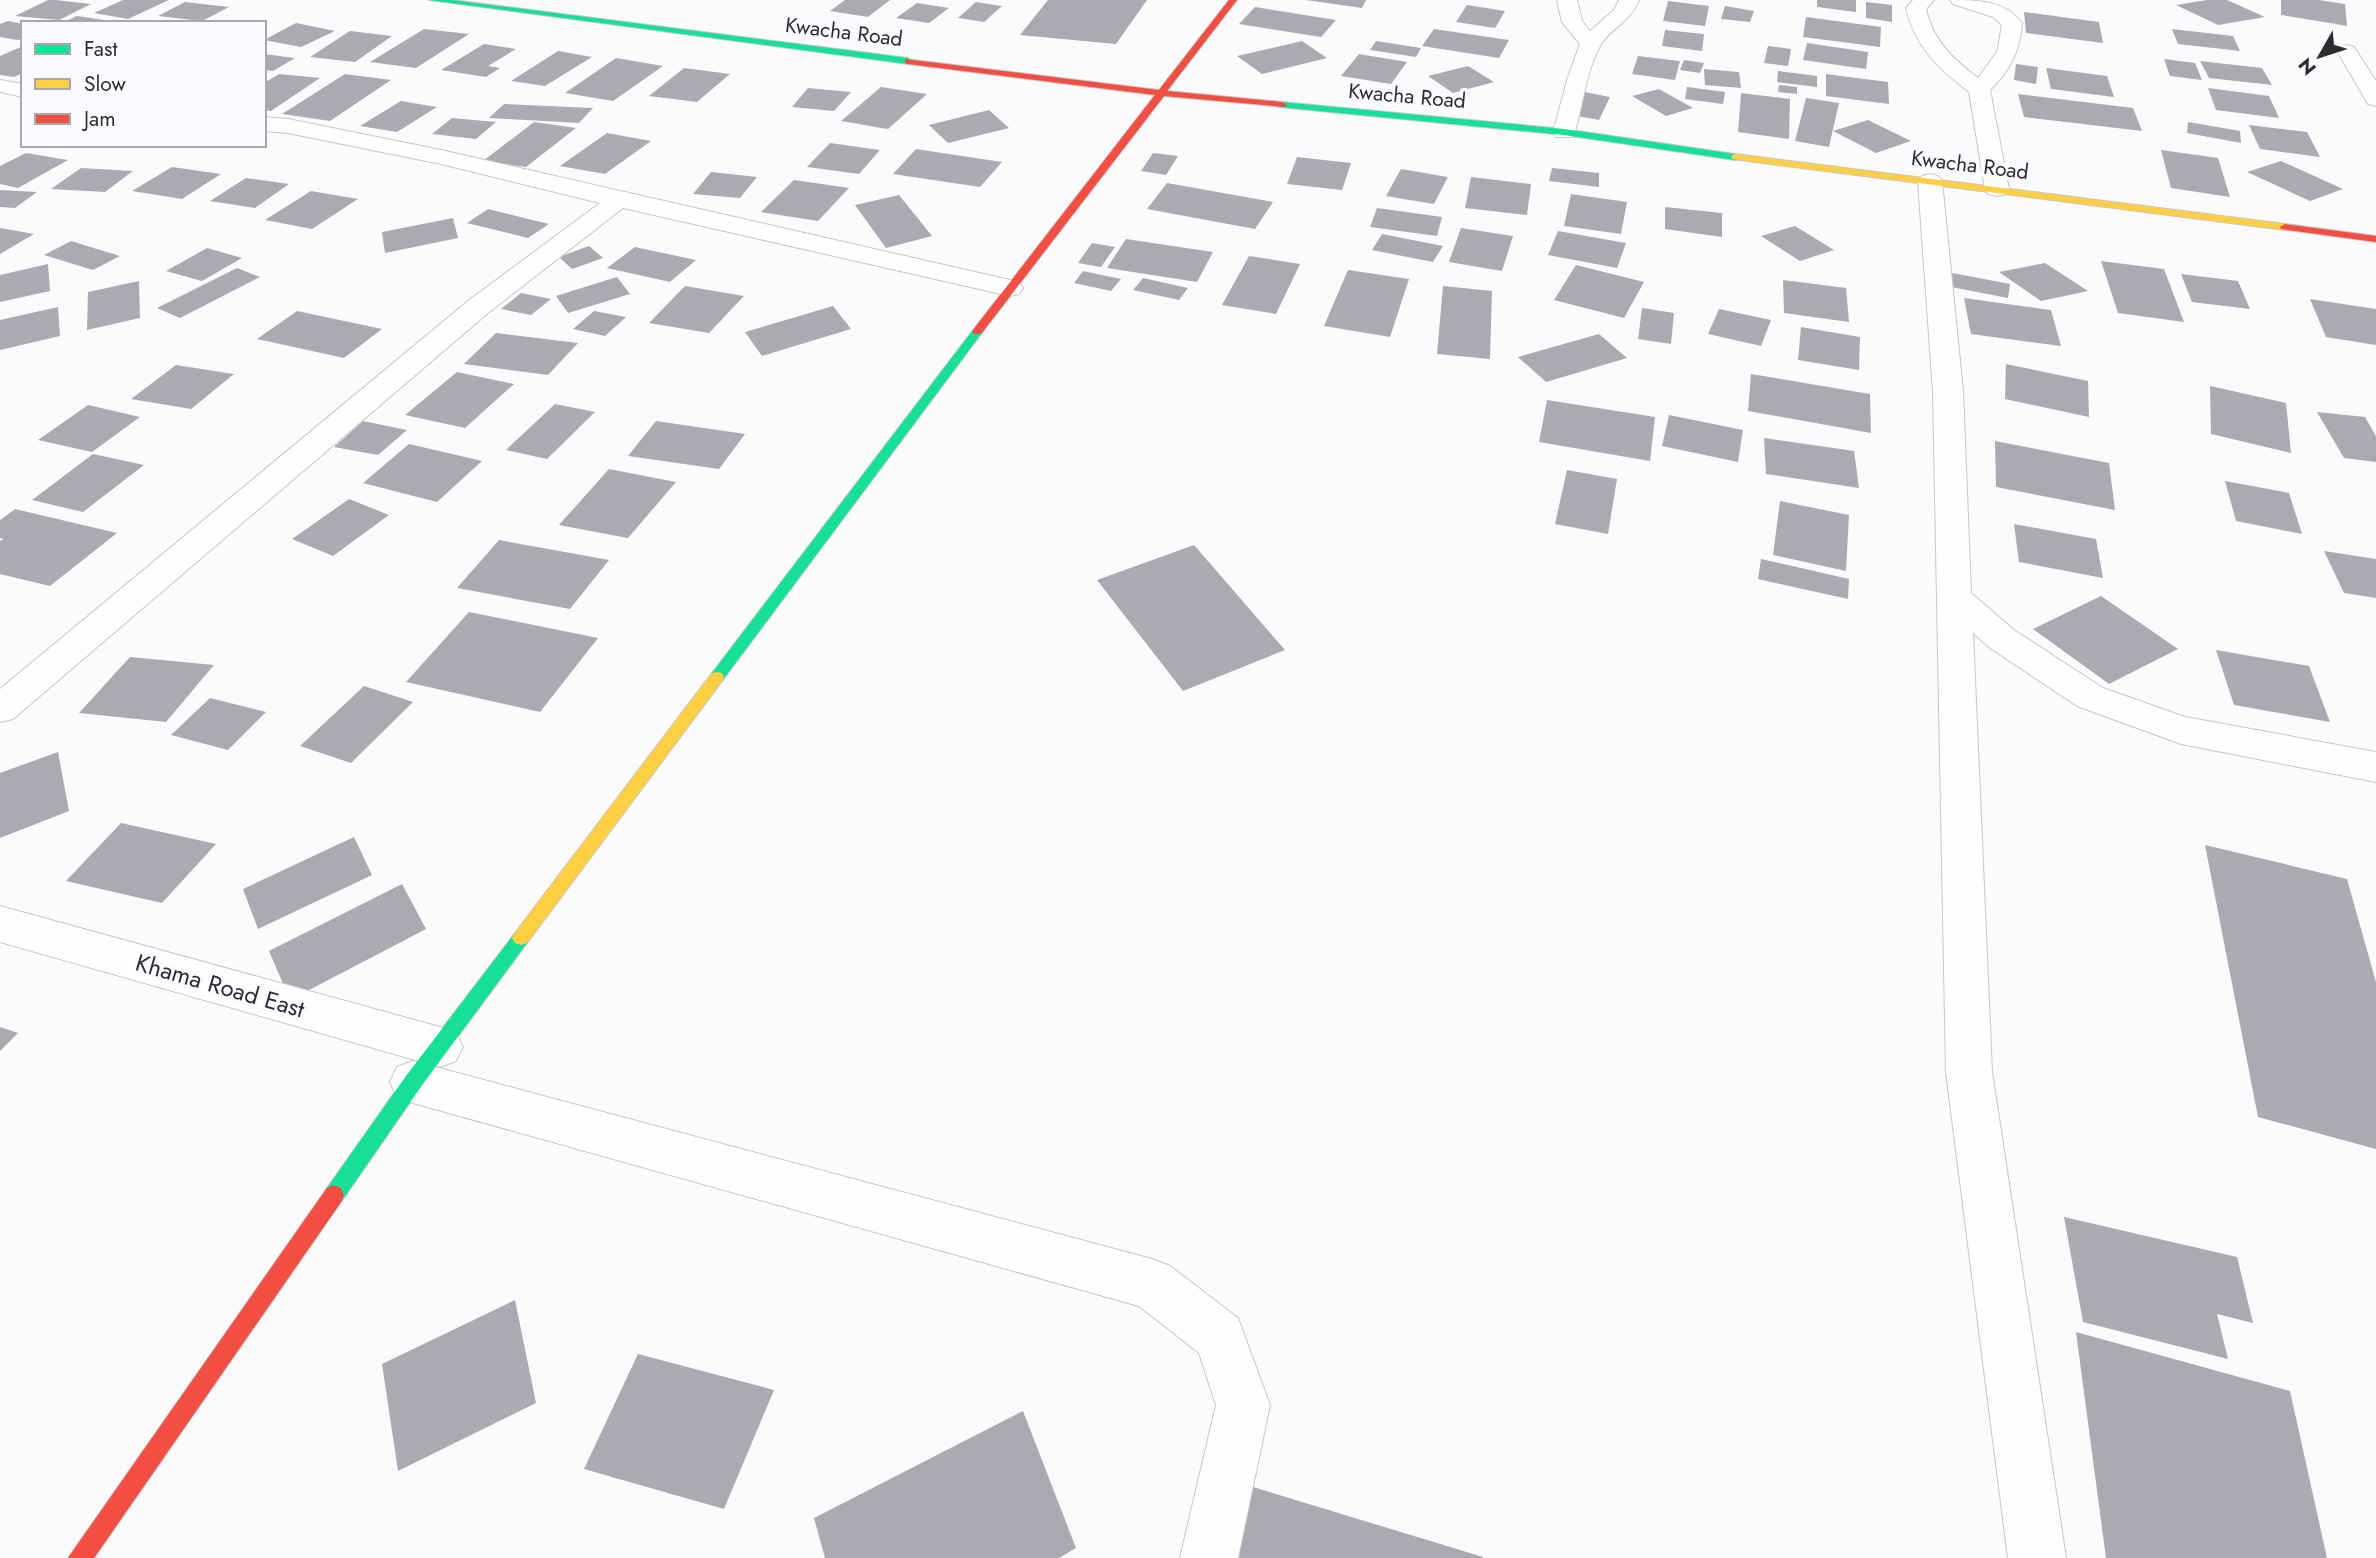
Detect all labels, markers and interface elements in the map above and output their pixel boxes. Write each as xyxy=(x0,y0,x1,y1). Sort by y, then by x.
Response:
street label: Kwacha Road xyxy=(784,10,904,54)
legend xyxy=(21,21,266,147)
north arrow xyxy=(2285,21,2355,91)
text: Fast xyxy=(84,34,117,64)
text: N xyxy=(2292,52,2322,81)
text: Slow xyxy=(84,69,126,99)
street label: Kwacha Road xyxy=(1347,76,1467,116)
text: Jam xyxy=(81,104,116,134)
street label: Kwacha Road xyxy=(1910,143,2030,187)
street label: Khama Road East xyxy=(132,945,309,1026)

